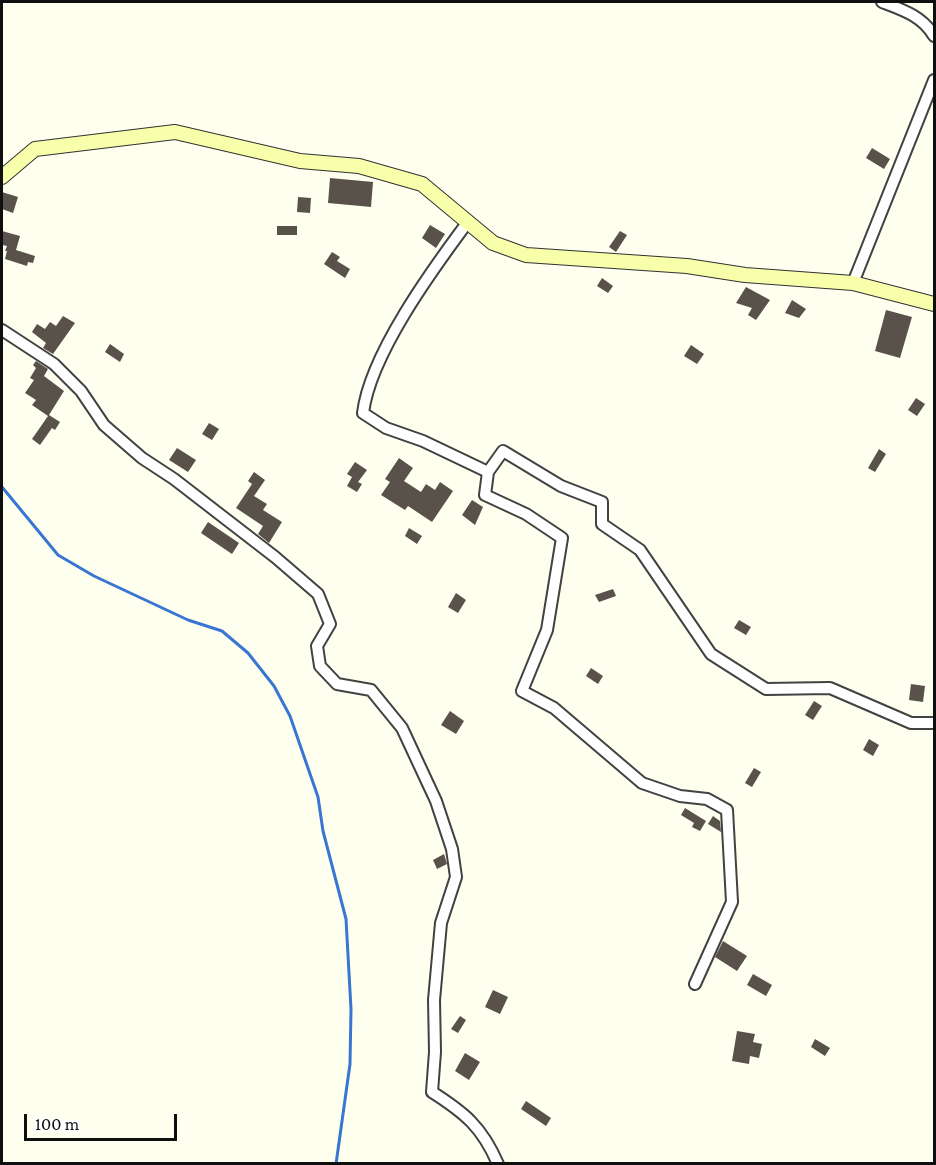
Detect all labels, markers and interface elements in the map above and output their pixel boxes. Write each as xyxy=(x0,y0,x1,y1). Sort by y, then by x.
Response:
scale bar xyxy=(27,1102,180,1140)
text: 100 m xyxy=(35,1114,79,1134)

